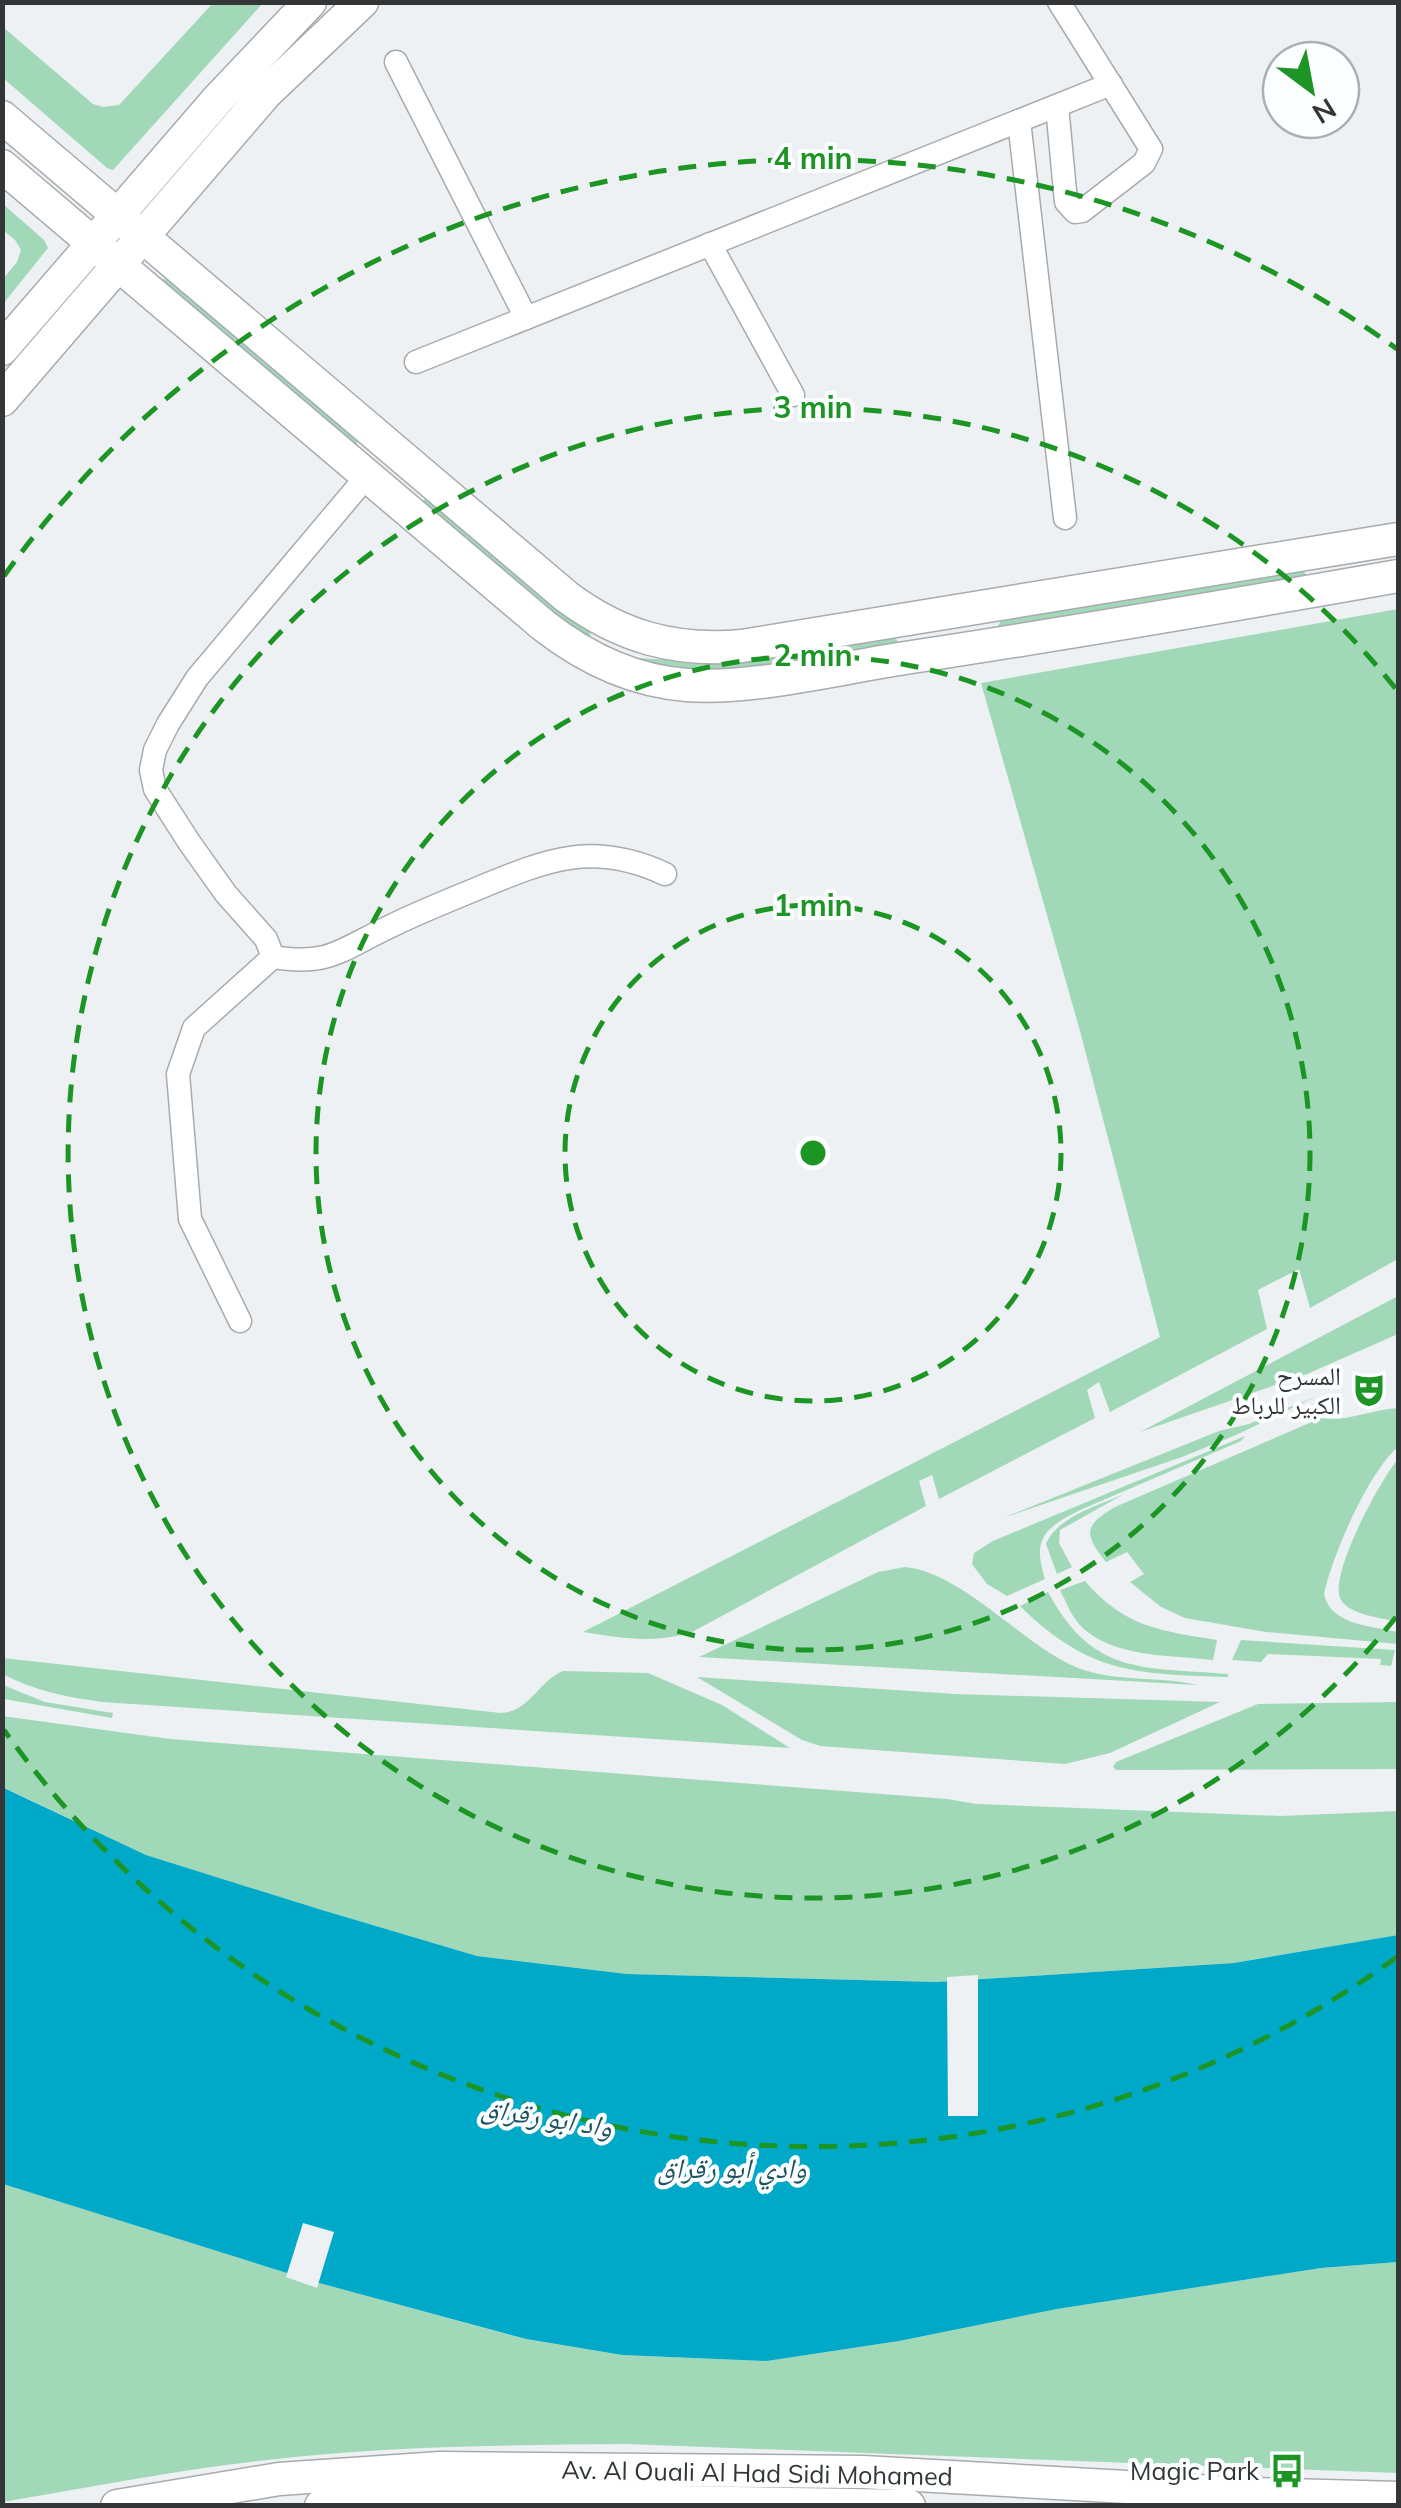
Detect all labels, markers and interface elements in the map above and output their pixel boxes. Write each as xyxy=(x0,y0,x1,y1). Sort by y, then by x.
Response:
north arrow xyxy=(1261,40,1361,140)
text: N xyxy=(1306,91,1343,132)
text: 4 min xyxy=(773,139,853,177)
text: 3 min xyxy=(773,388,853,426)
text: 2 min xyxy=(773,636,853,674)
text: 1 min xyxy=(773,886,853,924)
centre of rings xyxy=(795,1135,831,1171)
place label: المسرح الكبير للرباط xyxy=(1231,1360,1341,1420)
theatre icon: المسرح الكبير للرباط xyxy=(1350,1371,1388,1409)
water label: واد ابو رقراق xyxy=(479,2089,615,2145)
water label: وادي أبو رقراق xyxy=(657,2150,807,2191)
bus stop icon: Magic Park xyxy=(1268,2452,1306,2490)
street label: Av. Al Ouali Al Had Sidi Mohamed xyxy=(561,2454,953,2491)
place label: Magic Park xyxy=(1130,2455,1260,2486)

